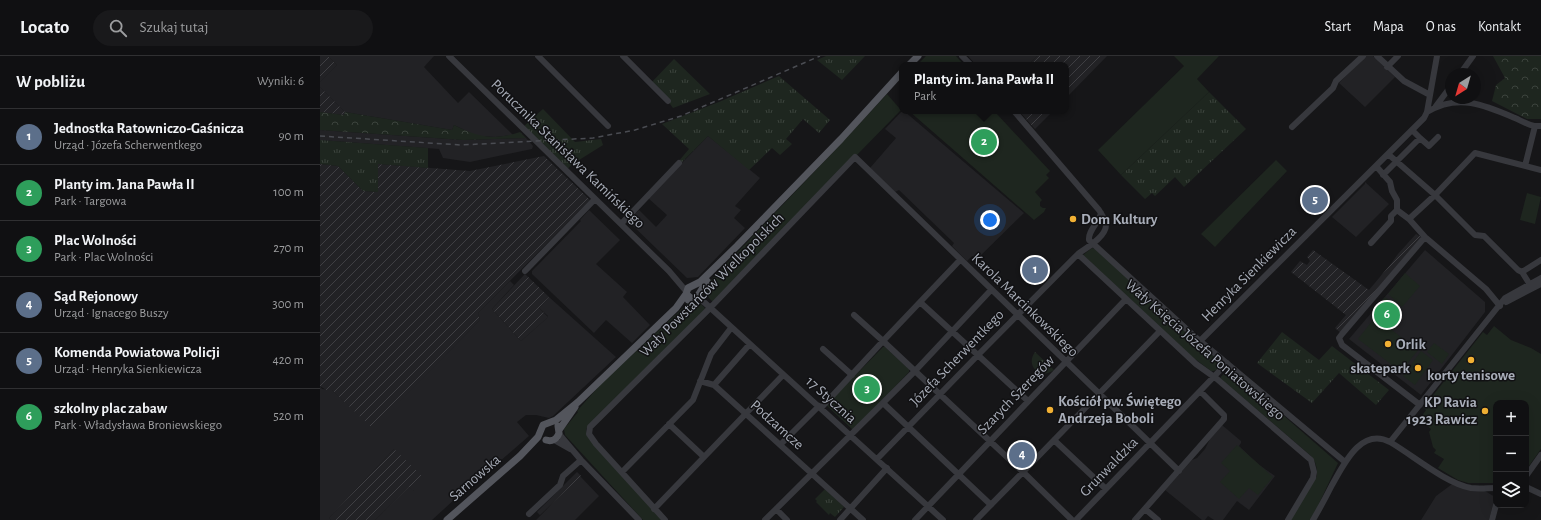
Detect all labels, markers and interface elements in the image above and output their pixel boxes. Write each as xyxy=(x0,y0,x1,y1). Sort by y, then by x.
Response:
search box xyxy=(93,10,373,46)
icon: search xyxy=(107,17,129,39)
text: Locato xyxy=(20,18,69,37)
text: Szukaj tutaj xyxy=(139,20,208,35)
text: Start xyxy=(1324,20,1351,34)
text: Mapa xyxy=(1373,20,1404,34)
text: O nas xyxy=(1426,20,1456,34)
text: Kontakt xyxy=(1478,20,1521,34)
popup xyxy=(899,62,1069,114)
north arrow xyxy=(1445,68,1481,104)
text: Planty im. Jana Pawła II xyxy=(914,72,1054,87)
text: W pobliżu xyxy=(16,73,85,90)
text: Wyniki: 6 xyxy=(257,75,304,88)
street label: Porucznika Stanisława Kamińskiego xyxy=(488,77,648,231)
text: Park xyxy=(914,90,936,103)
text: Jednostka Ratowniczo-Gaśnicza xyxy=(54,121,244,136)
pin: 2 xyxy=(971,127,997,157)
text: 1 xyxy=(27,130,31,143)
text: 90 m xyxy=(278,130,304,143)
text: Urząd · Józefa Scherwentkego xyxy=(54,139,202,152)
text: Planty im. Jana Pawła II xyxy=(54,177,195,192)
pin: 5 xyxy=(1302,185,1328,215)
text: 2 xyxy=(26,186,32,199)
text: 100 m xyxy=(273,186,304,199)
text: Park · Targowa xyxy=(54,195,126,208)
street label: Wały Powstańców Wielkopolskich xyxy=(637,210,787,360)
your location xyxy=(980,210,1000,230)
place label: Dom Kultury xyxy=(1081,212,1158,227)
marker: Dom Kultury xyxy=(1068,214,1078,224)
street label: Henryka Sienkiewicza xyxy=(1199,224,1299,324)
text: Plac Wolności xyxy=(54,233,137,248)
text: 3 xyxy=(26,242,32,255)
text: 270 m xyxy=(273,242,304,255)
street label: Karola Marcinkowskiego xyxy=(969,250,1081,360)
text: Park · Plac Wolności xyxy=(54,251,154,264)
pin: 1 xyxy=(1022,255,1048,285)
street label: Wały Księcia Józefa Poniatowskiego xyxy=(1123,277,1287,423)
text: Sąd Rejonowy xyxy=(54,289,138,304)
text: 4 xyxy=(26,298,32,311)
text: 300 m xyxy=(272,298,304,311)
pin: 6 xyxy=(1374,300,1400,330)
text: Urząd · Ignacego Buszy xyxy=(54,307,169,320)
street label: Józefa Scherwentkego xyxy=(907,307,1007,409)
place label: Orlik xyxy=(1396,337,1427,352)
marker: Orlik xyxy=(1383,339,1393,349)
text: Komenda Powiatowa Policji xyxy=(54,345,220,360)
street label: Szarych Szeregów xyxy=(975,353,1057,437)
text: 5 xyxy=(26,354,32,367)
text: 420 m xyxy=(272,354,304,367)
marker: korty tenisowe xyxy=(1466,355,1476,365)
place label: skatepark xyxy=(1350,361,1411,376)
text: Urząd · Henryka Sienkiewicza xyxy=(54,363,202,376)
marker: skatepark xyxy=(1413,363,1423,373)
place label: korty tenisowe xyxy=(1427,368,1515,383)
street label: 17 Stycznia xyxy=(803,374,859,426)
pin: 3 xyxy=(854,374,880,404)
place label: Kościół pw. Świętego Andrzeja Boboli xyxy=(1058,392,1181,426)
place label: KP Ravia 1923 Rawicz xyxy=(1406,395,1477,427)
street label: Podzamcze xyxy=(747,397,807,453)
map controls xyxy=(1493,400,1529,508)
button: + xyxy=(1493,400,1529,436)
text: szkolny plac zabaw xyxy=(54,401,167,416)
marker: Kościół pw. Świętego Andrzeja Boboli xyxy=(1045,405,1055,415)
marker: KP Ravia 1923 Rawicz xyxy=(1480,406,1490,416)
text: 6 xyxy=(26,410,32,423)
text: 520 m xyxy=(273,410,304,423)
text: Park · Władysława Broniewskiego xyxy=(54,419,222,432)
street label: Grunwaldzka xyxy=(1077,434,1141,500)
button: − xyxy=(1493,436,1529,472)
pin: 4 xyxy=(1009,440,1035,470)
street label: Sarnowska xyxy=(447,452,504,504)
button: layers xyxy=(1493,472,1529,508)

